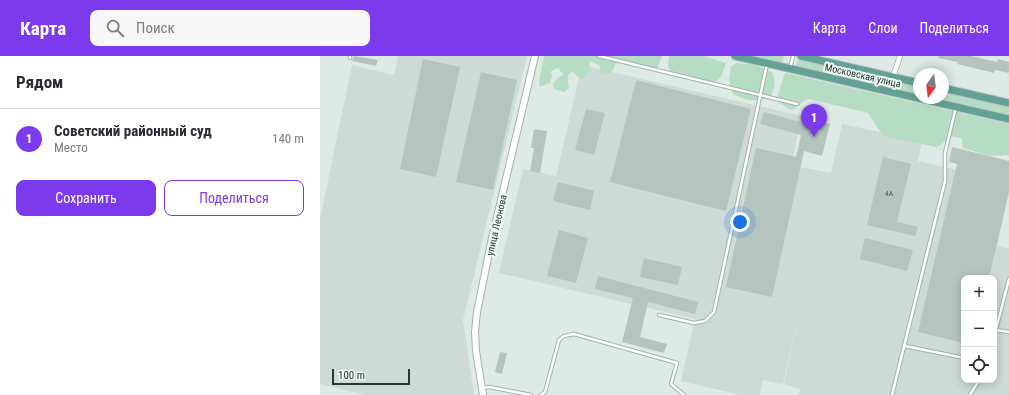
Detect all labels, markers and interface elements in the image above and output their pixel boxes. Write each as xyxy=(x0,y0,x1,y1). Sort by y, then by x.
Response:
search box xyxy=(90,10,370,46)
text: Карта xyxy=(20,17,66,40)
icon: search xyxy=(104,17,126,39)
text: Поиск xyxy=(136,19,175,37)
text: Карта xyxy=(813,20,846,36)
text: Слои xyxy=(868,20,898,36)
text: Поделиться xyxy=(920,20,989,36)
street label: Московская улица xyxy=(824,61,902,90)
north arrow xyxy=(913,68,949,104)
text: Рядом xyxy=(16,72,63,92)
pin: 1 xyxy=(801,104,827,137)
text: Советский районный суд xyxy=(54,122,212,140)
text: 1 xyxy=(26,131,32,146)
text: 140 m xyxy=(272,131,304,146)
text: Место xyxy=(54,140,88,155)
button: Сохранить xyxy=(16,180,156,216)
button: Поделиться xyxy=(164,180,304,216)
house number: 4А xyxy=(885,189,894,198)
street label: улица Леонова xyxy=(484,193,509,257)
your location xyxy=(730,212,750,232)
map controls xyxy=(961,275,997,383)
button: + xyxy=(961,275,997,311)
button: − xyxy=(961,311,997,347)
button: locate xyxy=(961,347,997,383)
scale bar xyxy=(332,367,410,386)
text: 100 m xyxy=(338,369,365,382)

